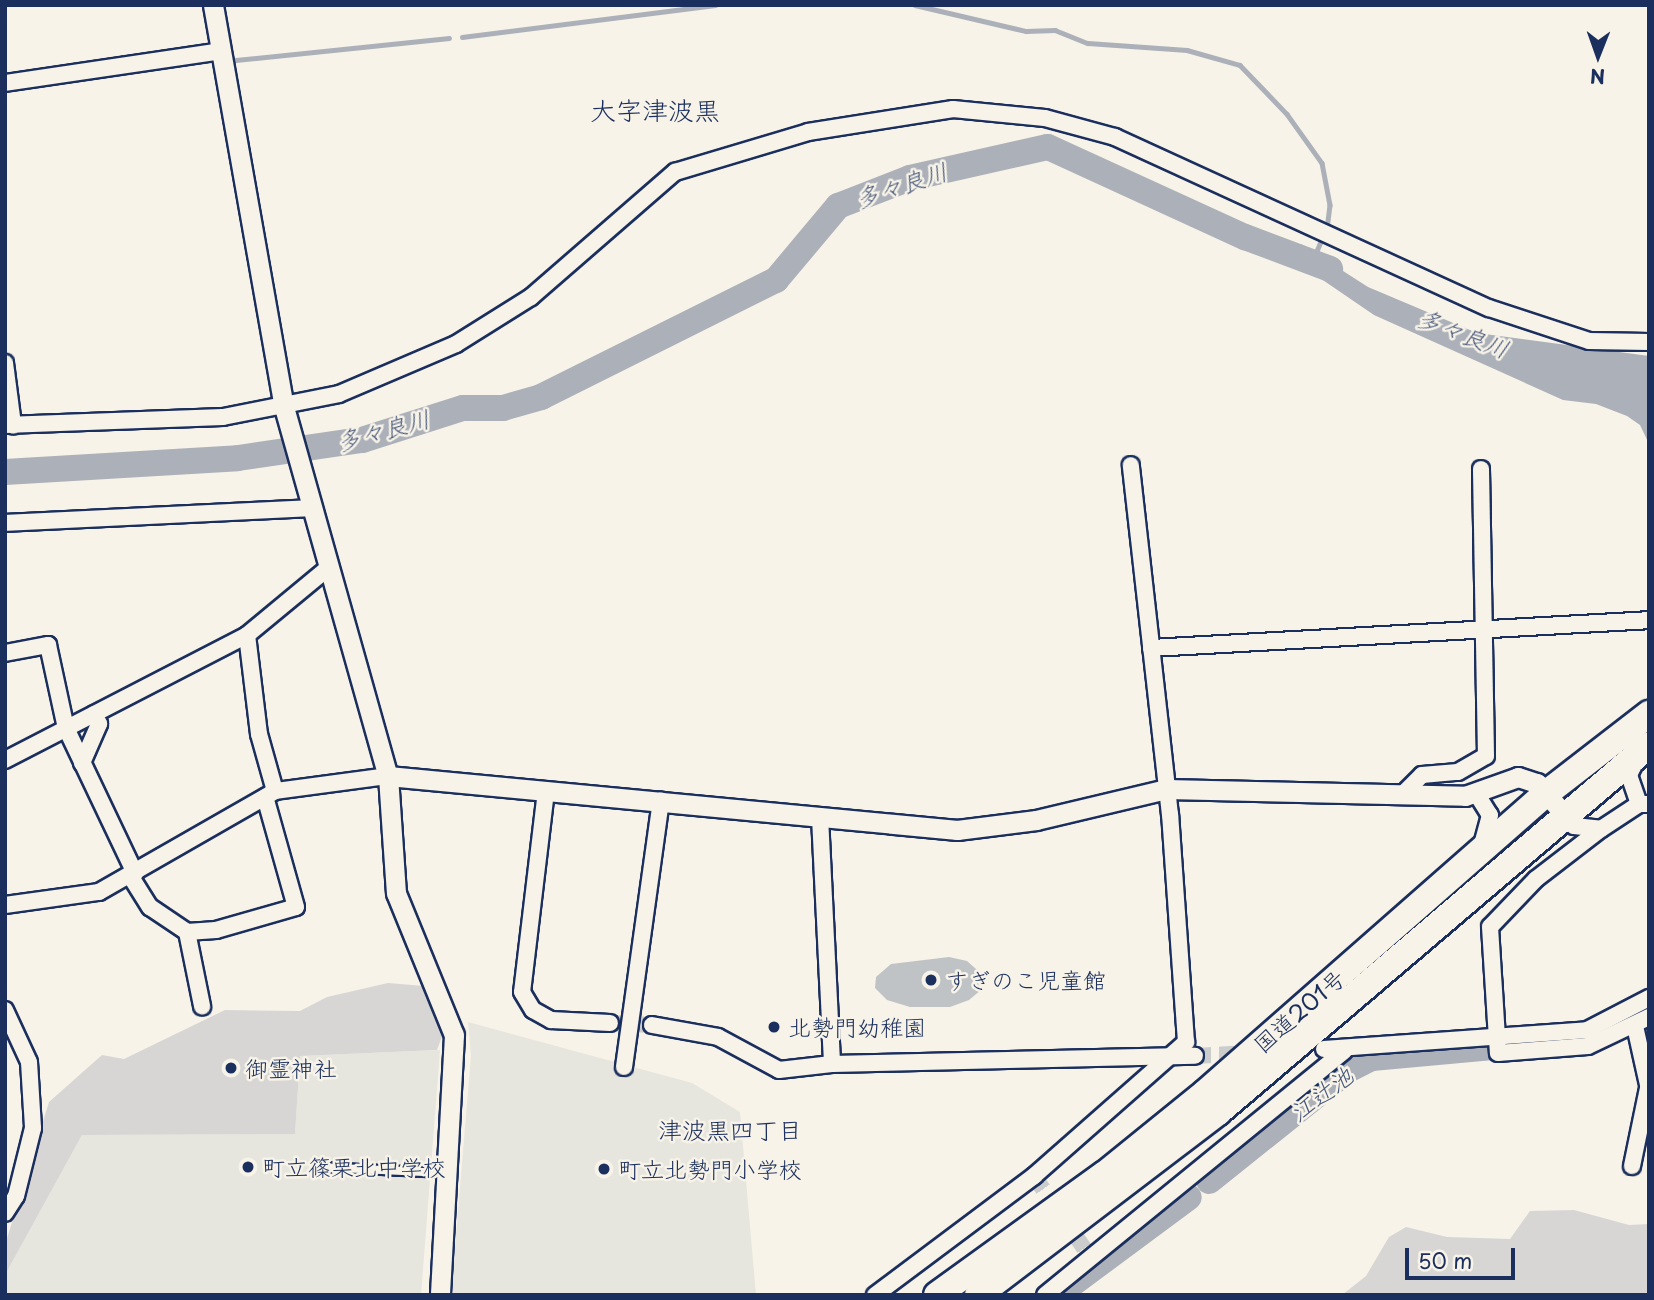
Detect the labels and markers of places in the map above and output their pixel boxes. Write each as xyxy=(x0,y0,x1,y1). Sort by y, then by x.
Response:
place label: すぎのこ児童館 xyxy=(945,966,1106,994)
marker: すぎのこ児童館 xyxy=(923,972,939,988)
place label: 北勢門幼稚園 xyxy=(788,1013,926,1041)
marker: 北勢門幼稚園 xyxy=(766,1019,782,1035)
place label: 御霊神社 xyxy=(245,1054,337,1082)
marker: 御霊神社 xyxy=(223,1060,239,1076)
place label: 町立篠栗北中学校 xyxy=(262,1153,446,1181)
place label: 町立北勢門小学校 xyxy=(618,1155,802,1183)
marker: 町立篠栗北中学校 xyxy=(240,1159,256,1175)
marker: 町立北勢門小学校 xyxy=(596,1161,612,1177)

